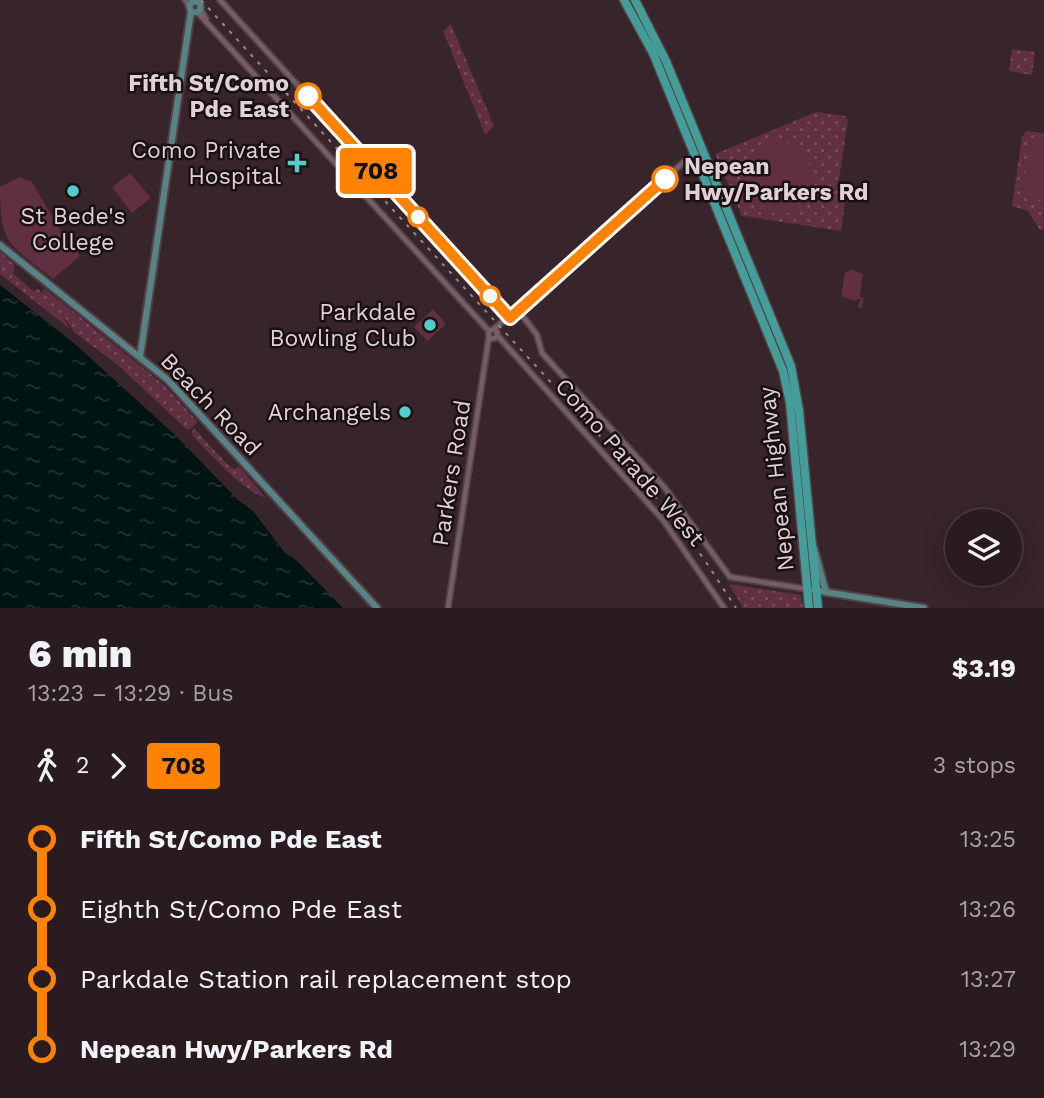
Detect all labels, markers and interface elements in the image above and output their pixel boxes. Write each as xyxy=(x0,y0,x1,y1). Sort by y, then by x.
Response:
place label: Fifth St/Como Pde East xyxy=(128,70,289,123)
marker: Fifth St/Como Pde East xyxy=(295,83,321,109)
place label: Como Private Hospital xyxy=(131,137,281,190)
line badge: 708 xyxy=(336,148,416,194)
marker: Como Private Hospital xyxy=(287,153,307,173)
place label: Nepean Hwy/Parkers Rd xyxy=(684,153,869,206)
text: 708 xyxy=(354,157,398,185)
marker: Nepean Hwy/Parkers Rd xyxy=(652,166,678,192)
marker: St Bede's College xyxy=(65,183,81,199)
place label: St Bede's College xyxy=(20,203,126,256)
unlabelled marker xyxy=(408,207,428,227)
unlabelled marker xyxy=(480,286,500,306)
place label: Parkdale Bowling Club xyxy=(269,299,416,352)
marker: Parkdale Bowling Club xyxy=(422,317,438,333)
street label: Beach Road xyxy=(155,347,266,461)
street label: Como Parade West xyxy=(549,373,710,552)
street label: Nepean Highway xyxy=(753,385,800,572)
street label: Parkers Road xyxy=(427,398,476,548)
place label: Archangels xyxy=(268,399,391,426)
marker: Archangels xyxy=(397,404,413,420)
map controls xyxy=(945,509,1022,586)
button: layers xyxy=(945,509,1022,586)
text: 6 min xyxy=(28,632,132,676)
text: $3.19 xyxy=(952,653,1016,683)
text: 13:23 – 13:29 · Bus xyxy=(28,680,234,707)
icon: walk xyxy=(28,747,66,785)
icon: forward xyxy=(99,747,137,785)
text: 2 xyxy=(76,752,89,779)
text: 708 xyxy=(161,752,206,780)
text: 3 stops xyxy=(933,752,1016,779)
text: Fifth St/Como Pde East xyxy=(80,824,382,854)
text: 13:25 xyxy=(960,826,1016,853)
text: Eighth St/Como Pde East xyxy=(80,894,402,924)
text: 13:26 xyxy=(959,896,1016,923)
text: Parkdale Station rail replacement stop xyxy=(80,964,572,994)
text: 13:27 xyxy=(961,966,1016,993)
text: Nepean Hwy/Parkers Rd xyxy=(80,1034,393,1064)
text: 13:29 xyxy=(959,1036,1016,1063)

